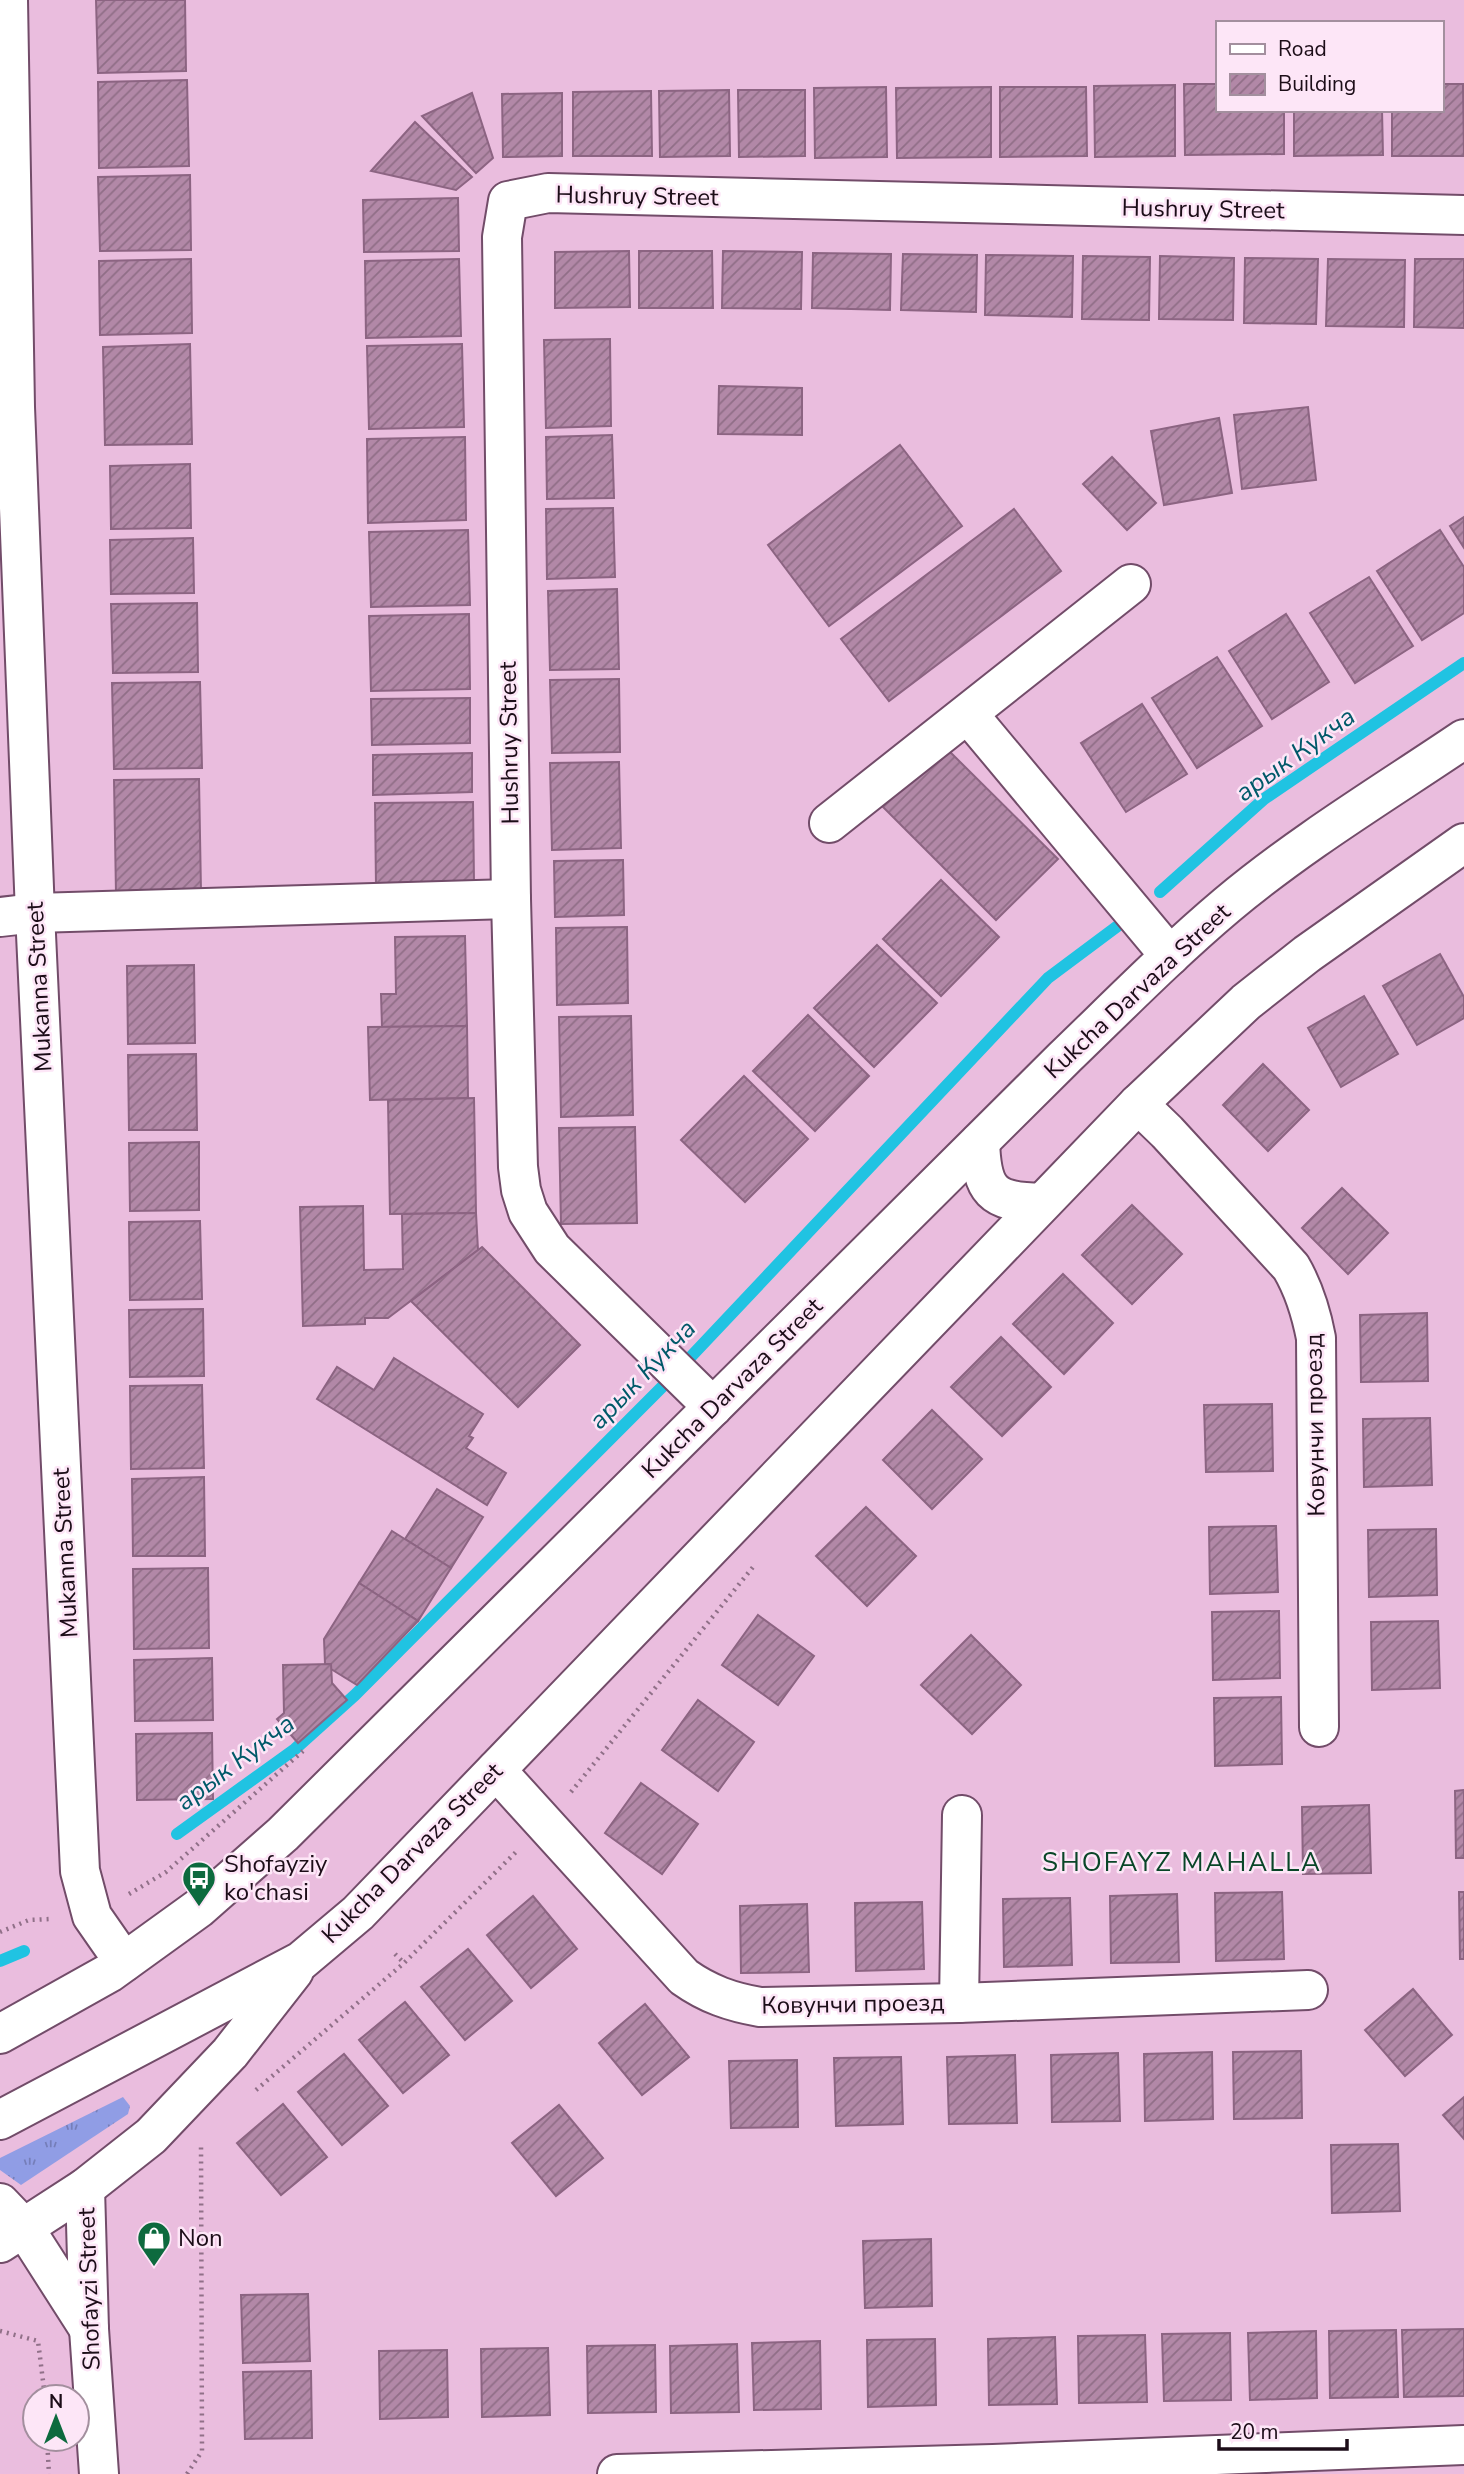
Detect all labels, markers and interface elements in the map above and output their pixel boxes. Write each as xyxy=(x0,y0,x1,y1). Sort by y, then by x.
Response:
legend xyxy=(1216,21,1443,112)
text: Road xyxy=(1278,35,1327,63)
text: Building xyxy=(1278,70,1356,98)
street label: Hushruy Street xyxy=(555,179,719,213)
street label: Hushruy Street xyxy=(1121,192,1285,226)
street label: Hushruy Street xyxy=(492,661,526,825)
water label: арык Кукча xyxy=(1228,699,1362,810)
street label: Kukcha Darvaza Street xyxy=(1037,896,1237,1086)
street label: Mukanna Street xyxy=(19,901,59,1073)
street label: Kukcha Darvaza Street xyxy=(635,1290,830,1485)
water label: арык Кукча xyxy=(581,1312,704,1437)
street label: Ковунчи проезд xyxy=(1297,1333,1333,1517)
street label: Mukanna Street xyxy=(45,1467,85,1639)
water label: арык Кукча xyxy=(169,1706,302,1819)
street label: Kukcha Darvaza Street xyxy=(315,1755,510,1950)
district label: SHOFAYZ MAHALLA xyxy=(1042,1845,1322,1880)
place label: Shofayziy ko'chasi xyxy=(224,1848,328,1908)
bus stop icon: Shofayziy ko'chasi xyxy=(180,1859,218,1908)
street label: Ковунчи проезд xyxy=(761,1986,945,2022)
street label: Shofayzi Street xyxy=(70,2207,108,2371)
shop icon: Non xyxy=(135,2219,173,2268)
place label: Non xyxy=(178,2222,223,2254)
north arrow xyxy=(21,2383,91,2453)
text: N xyxy=(49,2389,63,2415)
scale bar xyxy=(1219,2408,1347,2452)
text: 20 m xyxy=(1230,2418,1279,2446)

